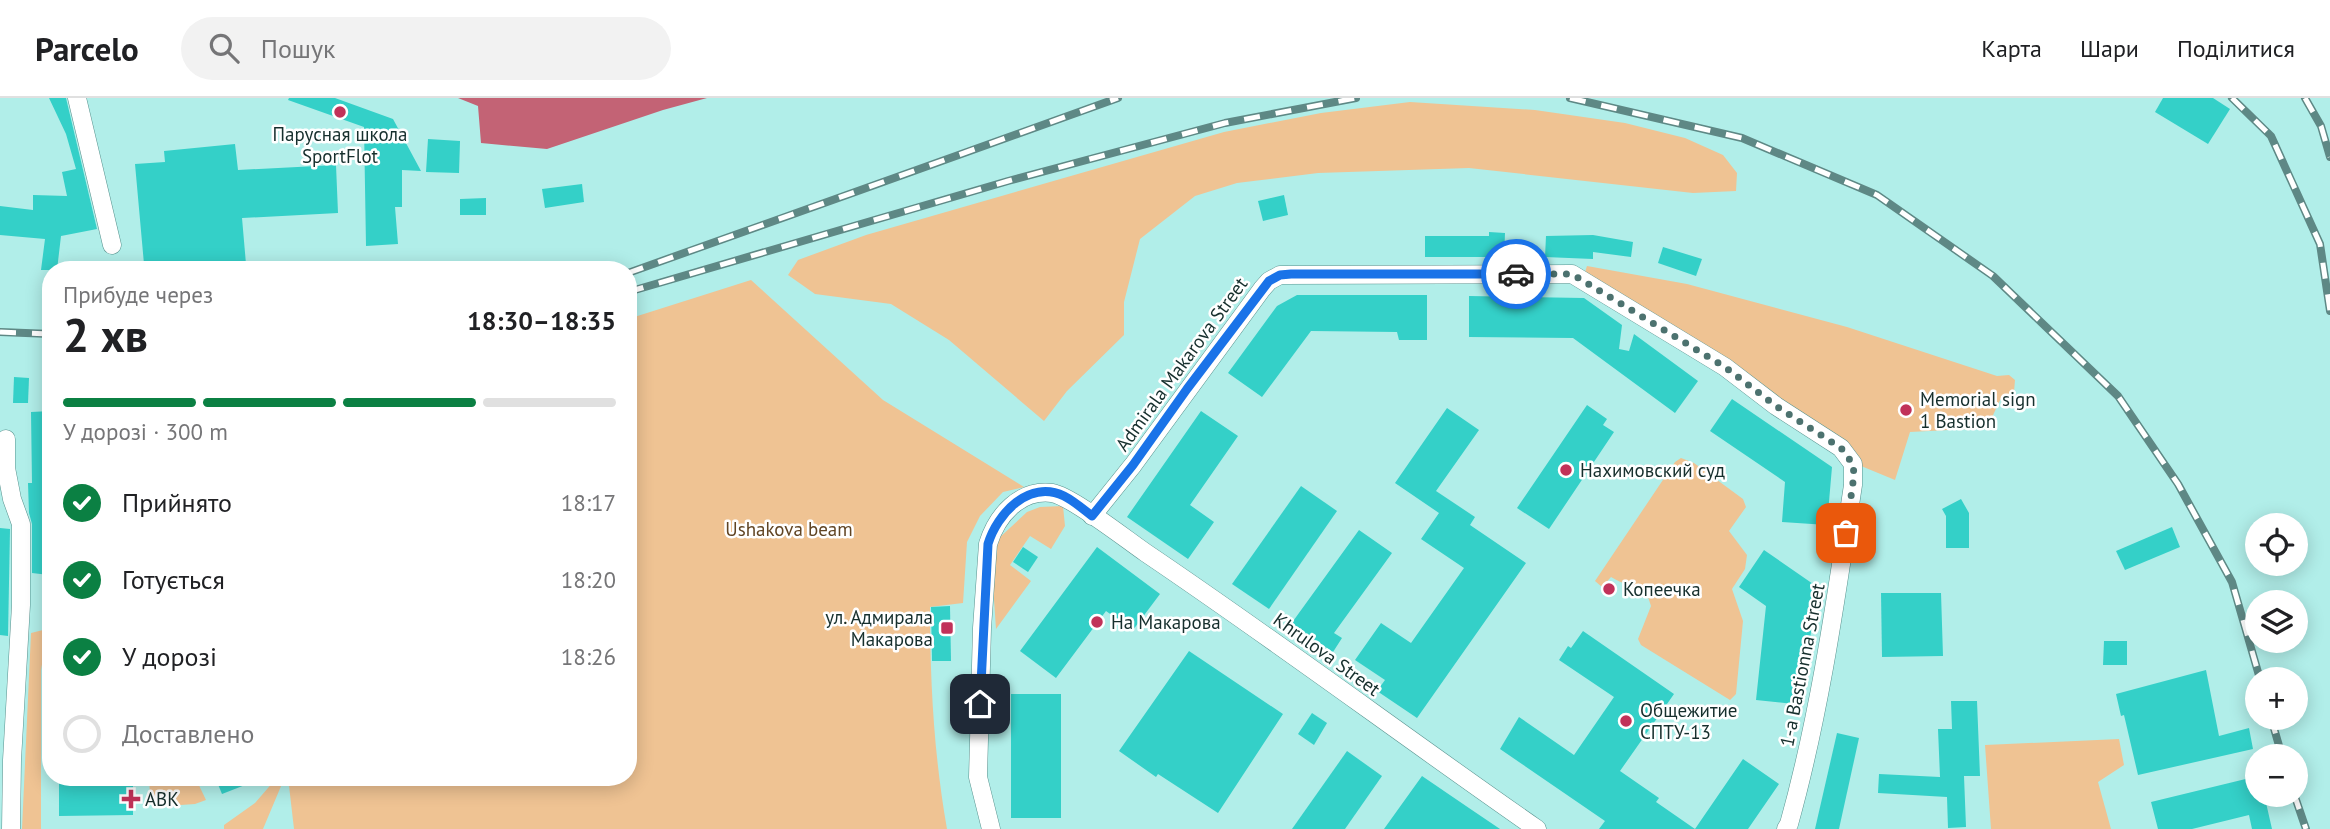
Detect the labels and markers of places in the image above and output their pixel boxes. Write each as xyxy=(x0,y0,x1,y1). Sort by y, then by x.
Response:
marker: Парусная школа SportFlot xyxy=(332,104,348,120)
place label: Парусная школа SportFlot xyxy=(273,122,408,168)
place label: Memorial sign 1 Bastion xyxy=(1920,387,2036,433)
marker: Memorial sign 1 Bastion xyxy=(1898,402,1914,418)
place label: Нахимовский суд xyxy=(1580,458,1725,482)
marker: Нахимовский суд xyxy=(1558,462,1574,478)
pin xyxy=(1816,503,1876,563)
place label: Копеечка xyxy=(1623,577,1701,601)
marker: Копеечка xyxy=(1601,581,1617,597)
place label: ул. Адмирала Макарова xyxy=(825,605,933,651)
place label: На Макарова xyxy=(1111,610,1221,634)
marker: На Макарова xyxy=(1089,614,1105,630)
marker: ул. Адмирала Макарова xyxy=(939,620,955,636)
pin xyxy=(950,674,1010,734)
place label: Общежитие СПТУ-13 xyxy=(1640,698,1738,744)
marker: Общежитие СПТУ-13 xyxy=(1618,713,1634,729)
place label: АВК xyxy=(145,787,179,811)
marker: АВК xyxy=(123,791,139,807)

